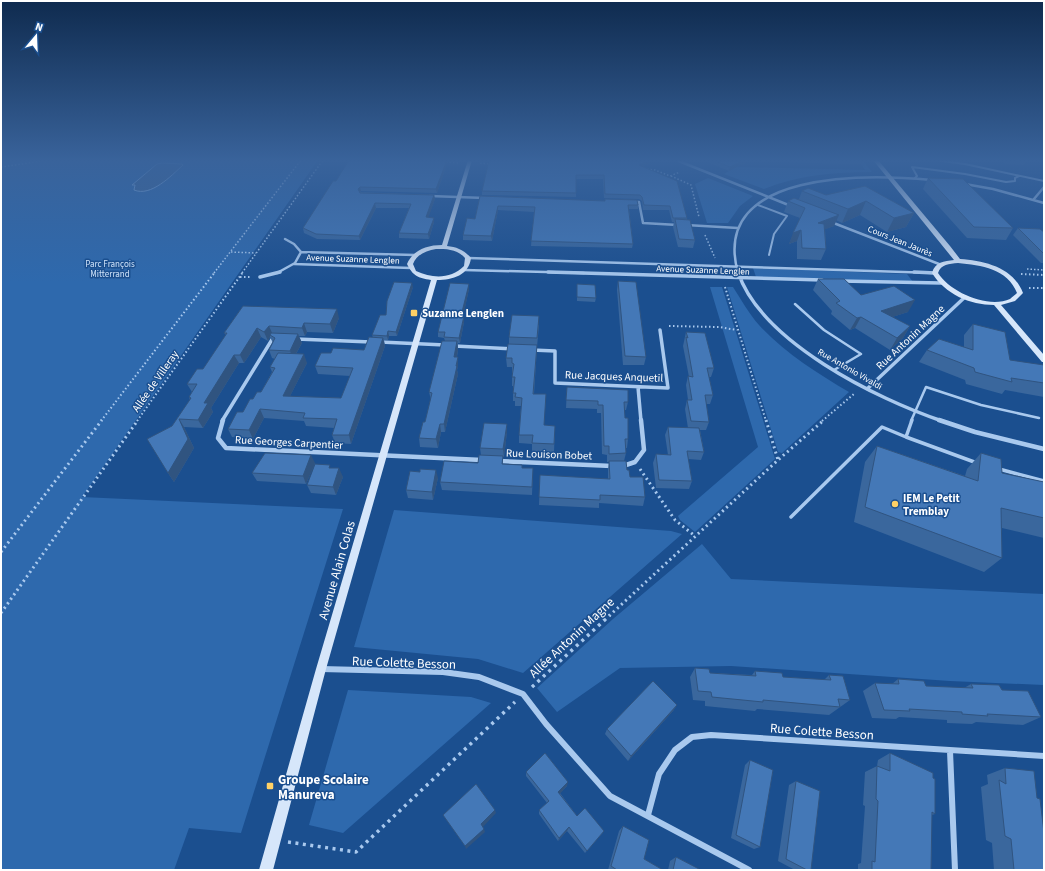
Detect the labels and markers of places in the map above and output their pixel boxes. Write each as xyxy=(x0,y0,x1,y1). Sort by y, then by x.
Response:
place label: Suzanne Lenglen xyxy=(422,306,504,321)
marker: Suzanne Lenglen xyxy=(409,308,419,318)
place label: IEM Le Petit Tremblay xyxy=(903,491,961,519)
marker: IEM Le Petit Tremblay xyxy=(890,499,900,509)
place label: Groupe Scolaire Manureva xyxy=(278,771,369,804)
marker: Groupe Scolaire Manureva xyxy=(265,781,275,791)

